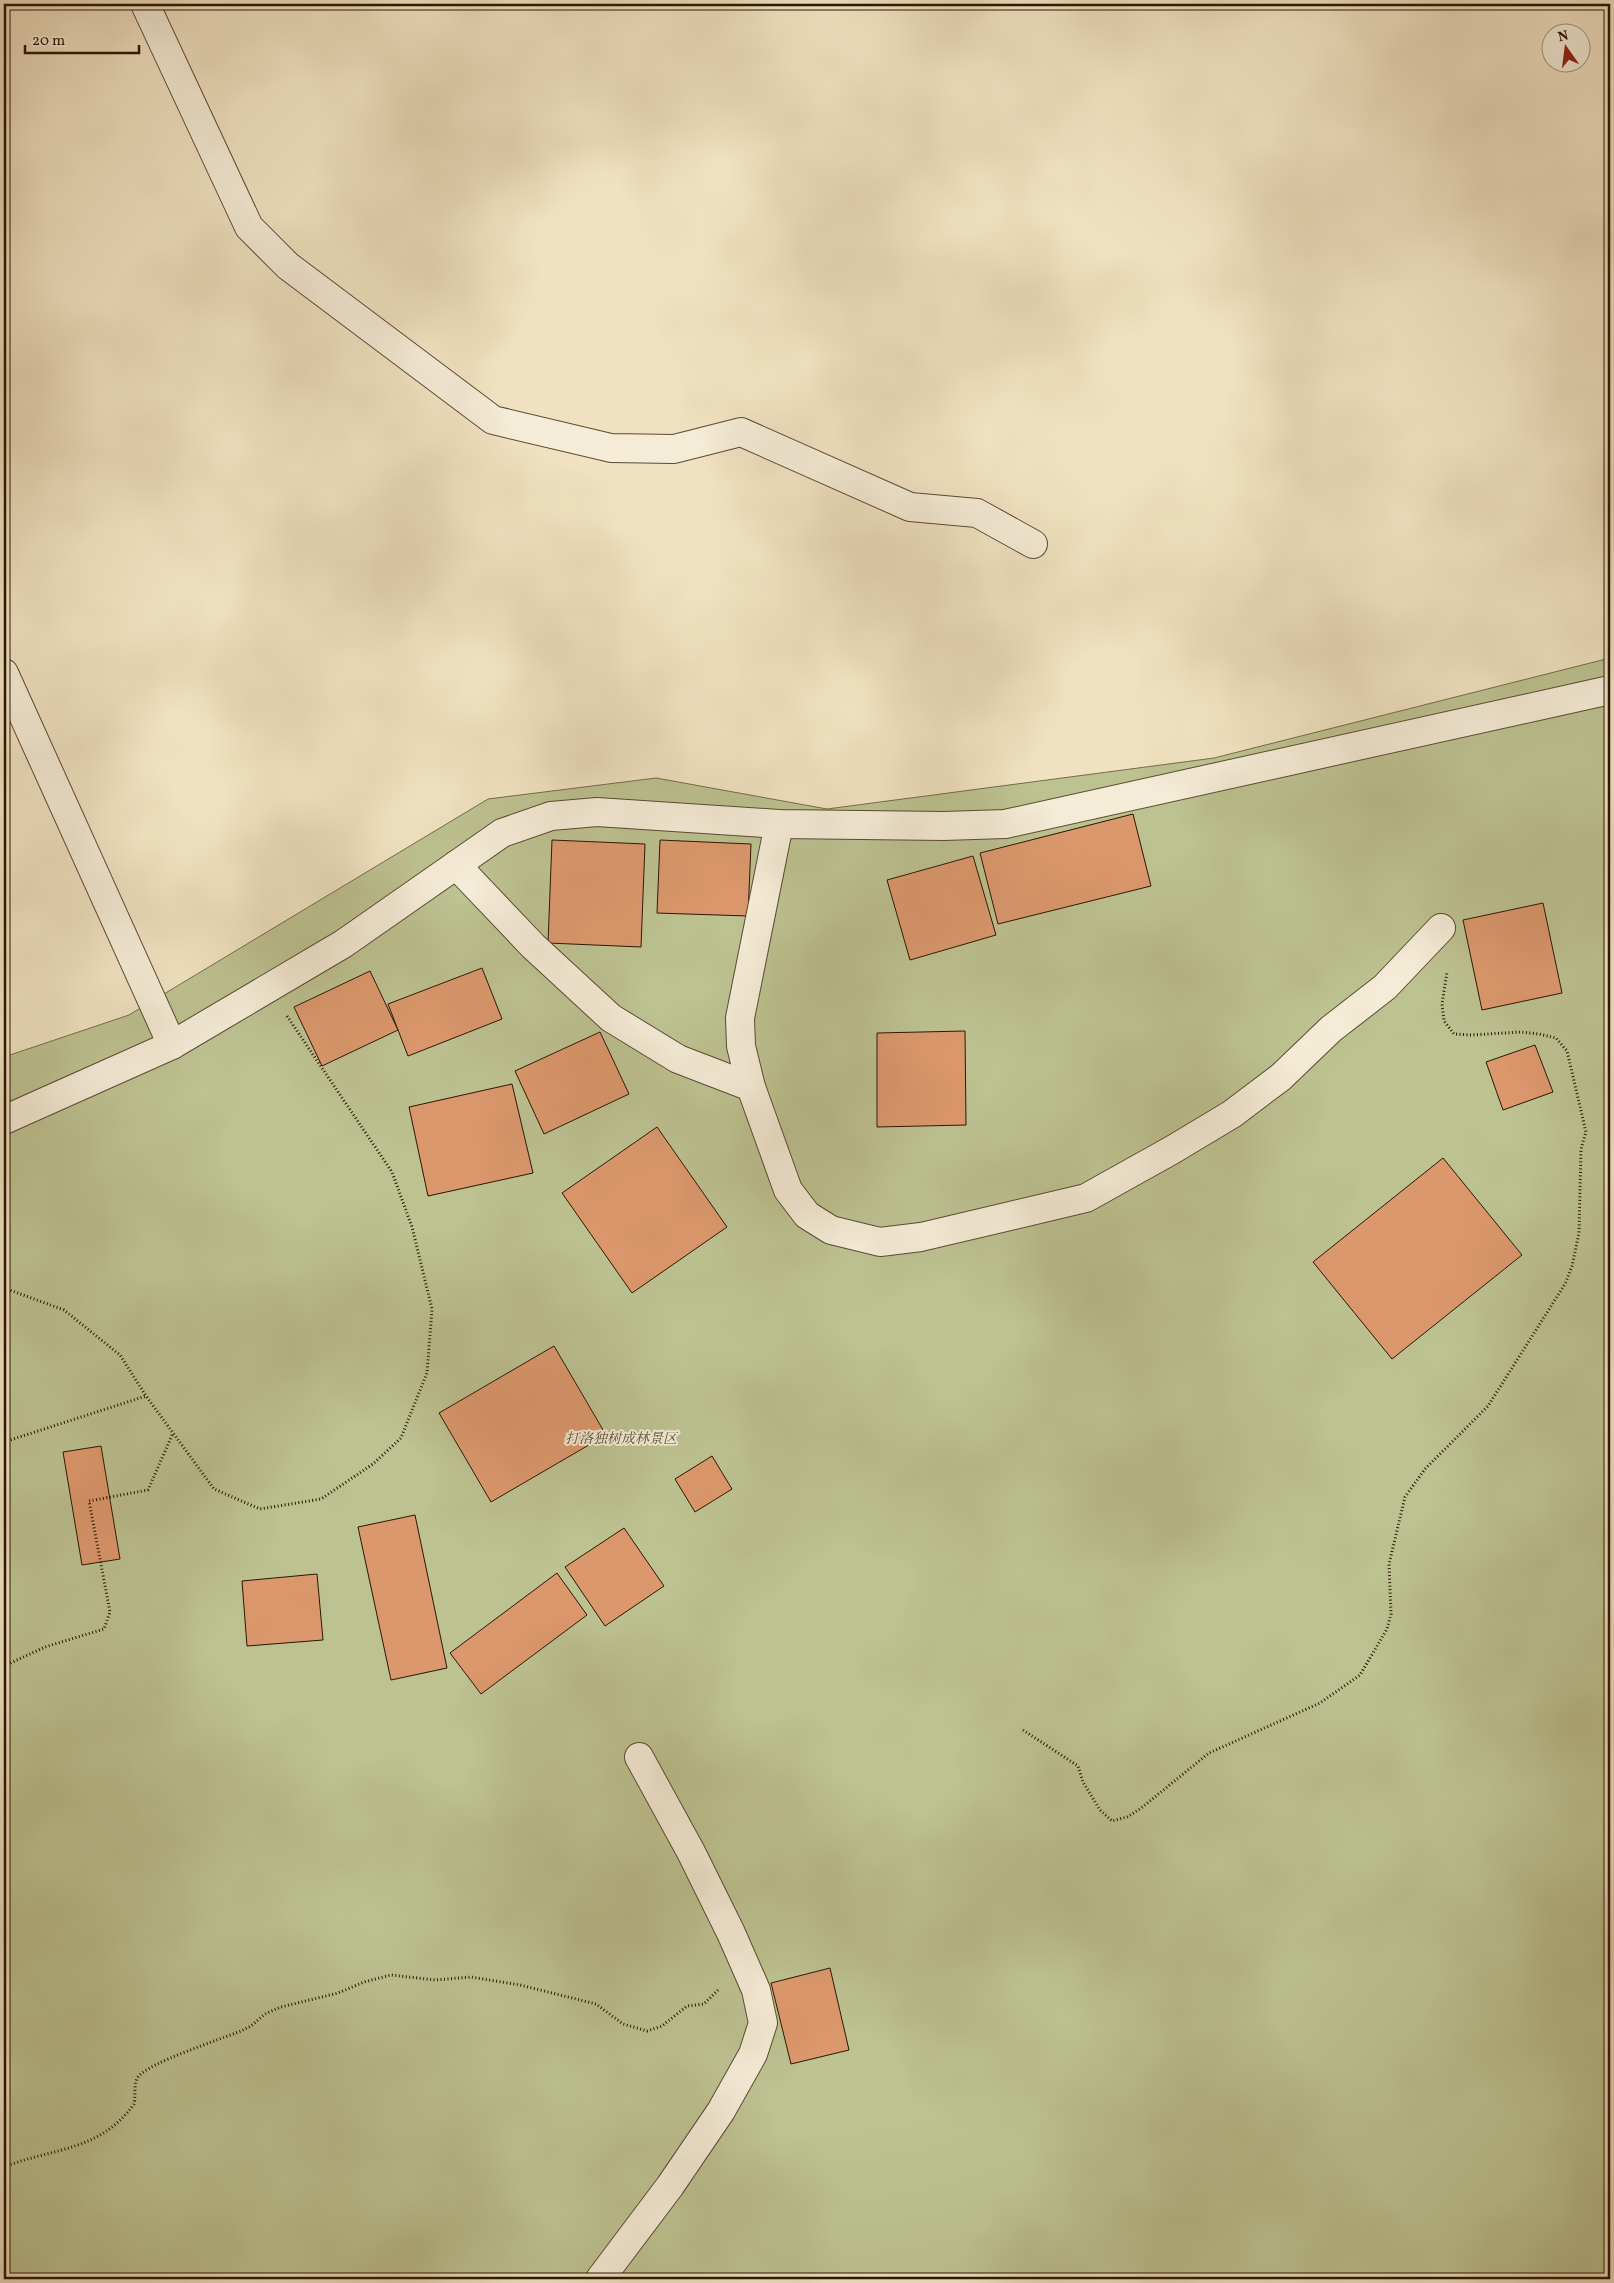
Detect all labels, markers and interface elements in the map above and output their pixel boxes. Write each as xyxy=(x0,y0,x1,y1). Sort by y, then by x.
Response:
scale bar xyxy=(25,22,139,54)
north arrow xyxy=(1542,22,1592,72)
text: N xyxy=(1556,26,1570,47)
text: 20 m xyxy=(32,31,65,52)
park label: 打洛独树成林景区 xyxy=(565,1430,679,1449)

